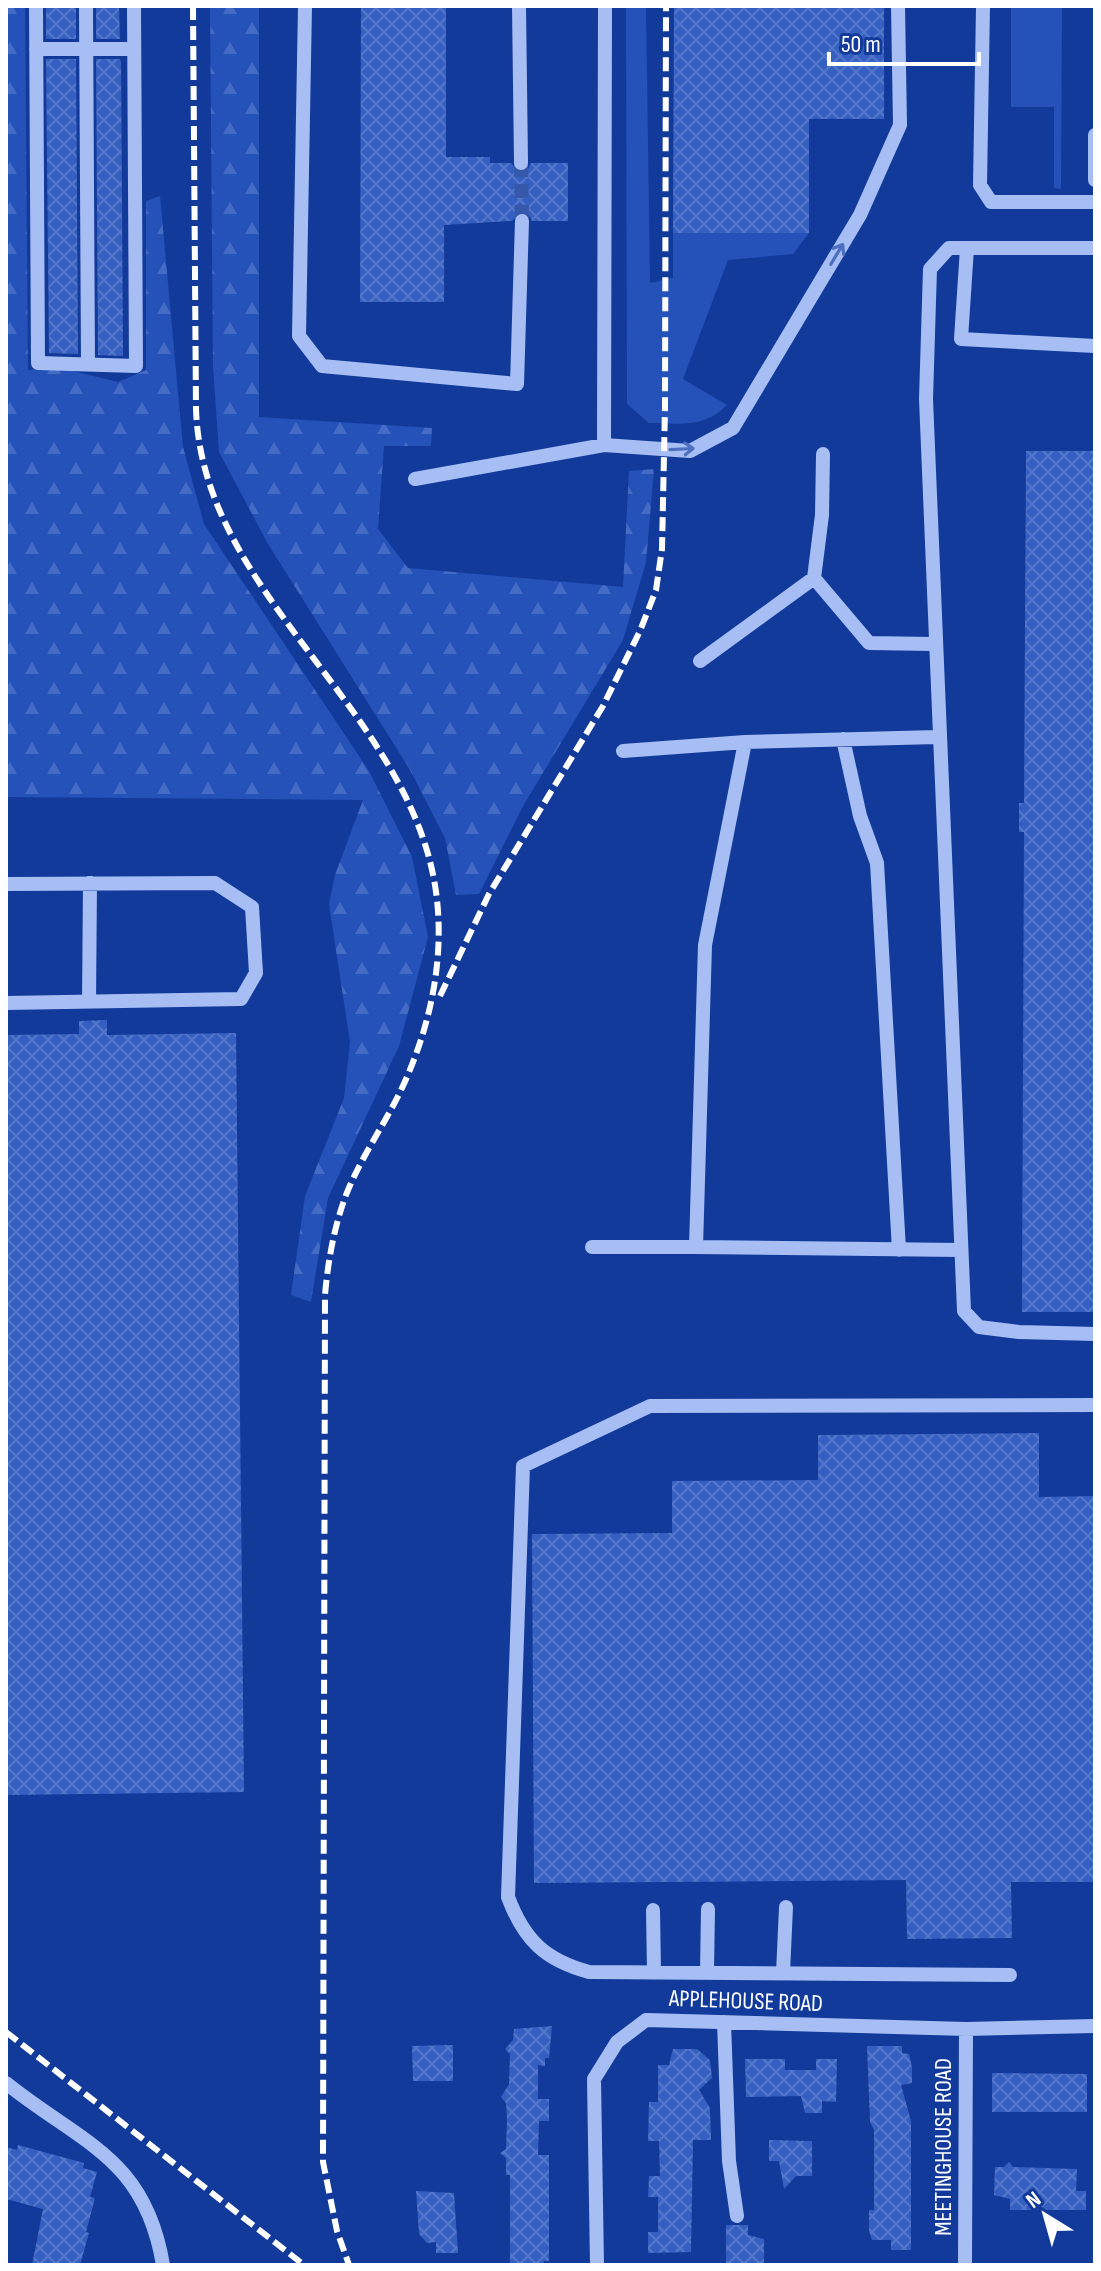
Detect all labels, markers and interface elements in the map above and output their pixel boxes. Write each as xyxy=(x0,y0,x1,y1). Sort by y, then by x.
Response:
scale bar xyxy=(829,16,979,66)
text: 50 m xyxy=(841,30,881,59)
one-way arrow xyxy=(829,243,845,266)
one-way arrow xyxy=(668,441,694,456)
street label: APPLEHOUSE ROAD xyxy=(668,1984,823,2018)
street label: MEETINGHOUSE ROAD xyxy=(929,2058,958,2236)
north arrow xyxy=(1005,2175,1085,2255)
text: N xyxy=(1021,2186,1047,2215)

